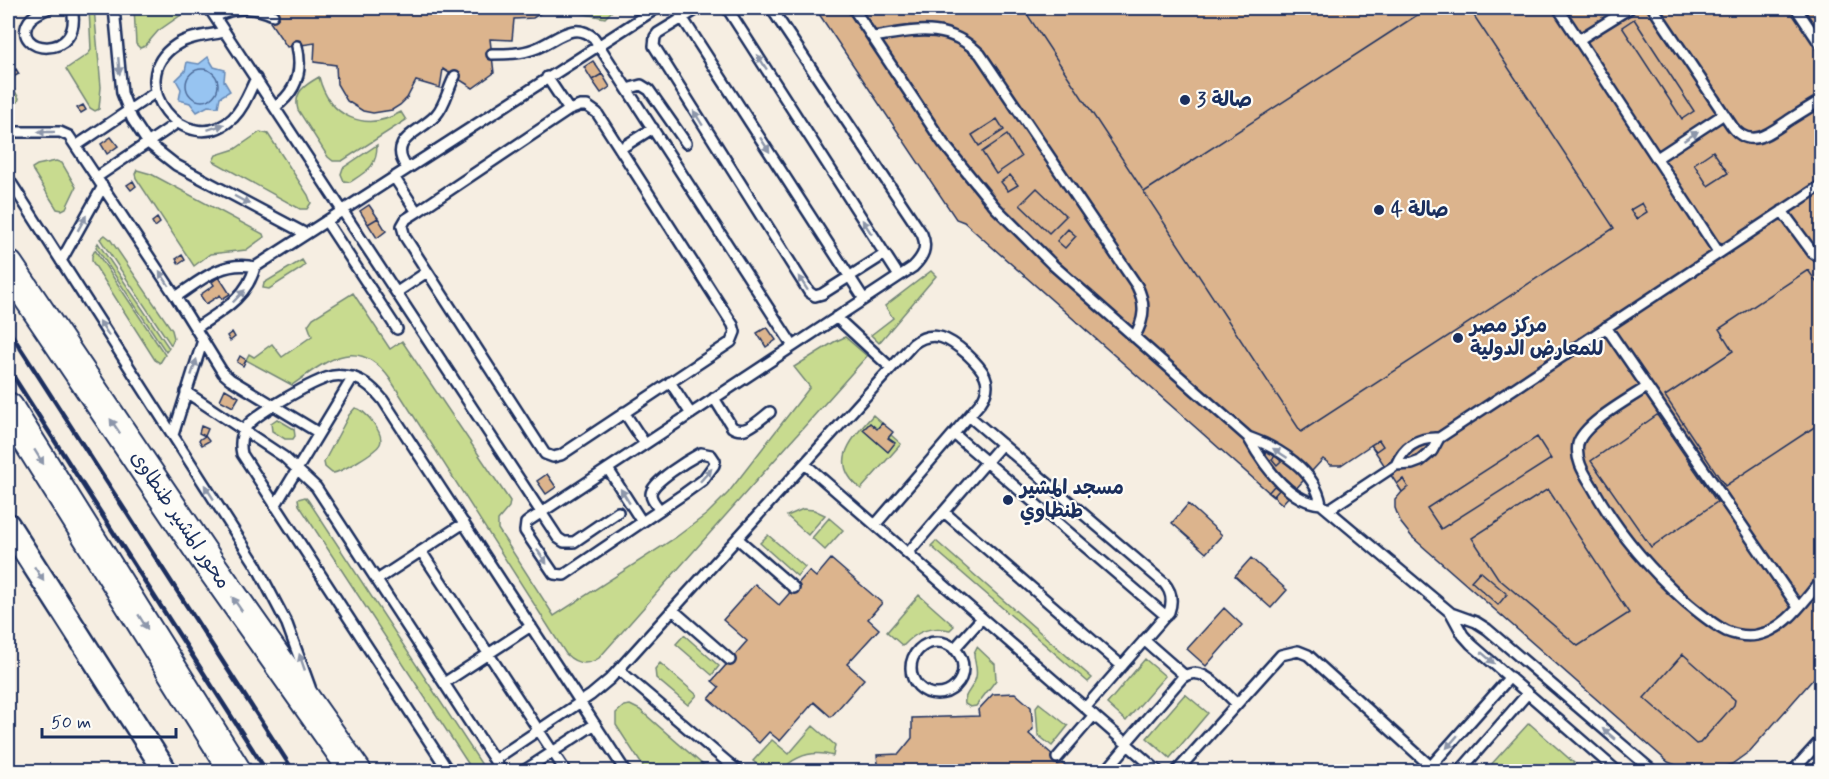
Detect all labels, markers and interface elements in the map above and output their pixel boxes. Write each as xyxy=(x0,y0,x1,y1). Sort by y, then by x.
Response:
one-way arrow xyxy=(756,55,768,71)
one-way arrow xyxy=(114,56,124,75)
place label: صالة 3 xyxy=(1197,87,1252,114)
marker: صالة 3 xyxy=(1178,93,1192,107)
one-way arrow xyxy=(693,110,704,126)
one-way arrow xyxy=(207,121,225,131)
one-way arrow xyxy=(36,127,55,137)
one-way arrow xyxy=(1683,131,1699,142)
one-way arrow xyxy=(759,137,770,153)
one-way arrow xyxy=(234,195,251,205)
place label: صالة 4 xyxy=(1391,197,1449,224)
marker: صالة 4 xyxy=(1372,203,1386,217)
one-way arrow xyxy=(77,214,87,231)
one-way arrow xyxy=(862,218,873,235)
one-way arrow xyxy=(158,270,169,286)
one-way arrow xyxy=(797,274,808,291)
one-way arrow xyxy=(232,288,246,303)
place label: مركز مصر للمعارض الدولية xyxy=(1468,313,1603,363)
one-way arrow xyxy=(98,319,109,336)
marker: مركز مصر للمعارض الدولية xyxy=(1451,331,1465,345)
one-way arrow xyxy=(190,358,199,376)
one-way arrow xyxy=(109,418,121,434)
street label: محور المشير طنطاوى xyxy=(124,446,236,594)
one-way arrow xyxy=(1272,448,1288,459)
one-way arrow xyxy=(33,449,44,465)
one-way arrow xyxy=(699,468,712,483)
place label: مسجد المشير طنطاوي xyxy=(1018,475,1124,526)
one-way arrow xyxy=(204,484,215,500)
one-way arrow xyxy=(619,487,630,504)
marker: مسجد المشير طنطاوي xyxy=(1001,493,1015,507)
one-way arrow xyxy=(536,549,547,565)
one-way arrow xyxy=(33,566,44,582)
one-way arrow xyxy=(231,596,243,612)
one-way arrow xyxy=(137,614,148,630)
one-way arrow xyxy=(1480,651,1495,664)
one-way arrow xyxy=(297,653,306,671)
scale bar xyxy=(42,701,176,739)
text: 50 m xyxy=(51,711,91,735)
one-way arrow xyxy=(1601,727,1617,740)
one-way arrow xyxy=(1446,734,1459,749)

